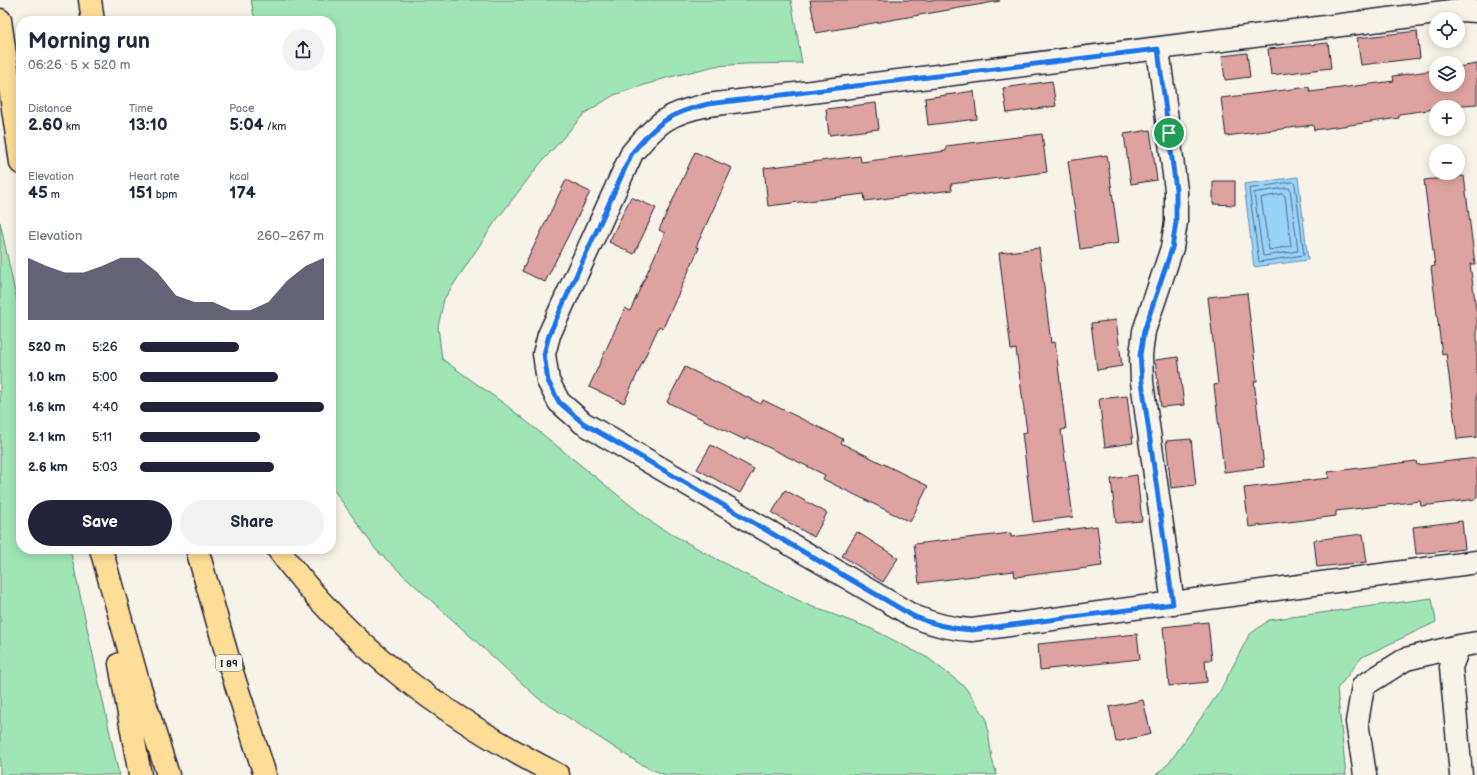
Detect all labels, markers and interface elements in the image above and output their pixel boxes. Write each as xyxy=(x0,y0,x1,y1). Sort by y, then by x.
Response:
map controls xyxy=(1429,12,1465,180)
button: locate xyxy=(1429,12,1465,48)
text: Morning run xyxy=(28,28,150,55)
button: share xyxy=(282,29,324,71)
button: layers xyxy=(1429,56,1465,92)
text: 06:26 · 5 × 520 m xyxy=(28,57,130,73)
button: + xyxy=(1429,100,1465,136)
text: Distance xyxy=(28,102,72,115)
text: Time xyxy=(129,102,153,115)
text: Pace xyxy=(229,102,254,115)
text: 2.60 xyxy=(28,115,63,135)
text: 13:10 xyxy=(129,115,168,135)
text: 5:04 xyxy=(229,115,264,135)
pin xyxy=(1152,116,1186,150)
text: km xyxy=(63,120,80,133)
text: /km xyxy=(264,120,286,133)
icon: arrive xyxy=(1158,122,1180,144)
button: − xyxy=(1429,144,1465,180)
text: Elevation xyxy=(28,170,74,183)
text: Heart rate xyxy=(129,170,179,183)
text: kcal xyxy=(229,170,249,183)
text: 45 xyxy=(28,183,48,203)
text: 151 xyxy=(129,183,153,203)
text: 174 xyxy=(229,183,256,203)
text: m xyxy=(48,188,60,201)
text: bpm xyxy=(153,188,177,201)
text: Elevation xyxy=(28,228,82,244)
text: 260–267 m xyxy=(257,228,324,244)
text: 520 m xyxy=(28,339,66,355)
text: 5:26 xyxy=(92,339,118,355)
text: 1.0 km xyxy=(28,369,66,385)
text: 5:00 xyxy=(92,369,117,385)
text: 1.6 km xyxy=(28,399,66,415)
text: 4:40 xyxy=(92,399,118,415)
text: 2.1 km xyxy=(28,429,66,445)
text: 5:11 xyxy=(92,429,112,445)
text: 2.6 km xyxy=(28,459,68,475)
text: 5:03 xyxy=(92,459,118,475)
button: Save xyxy=(28,500,172,546)
button: Share xyxy=(180,500,324,546)
road number: I 89 xyxy=(216,655,242,671)

